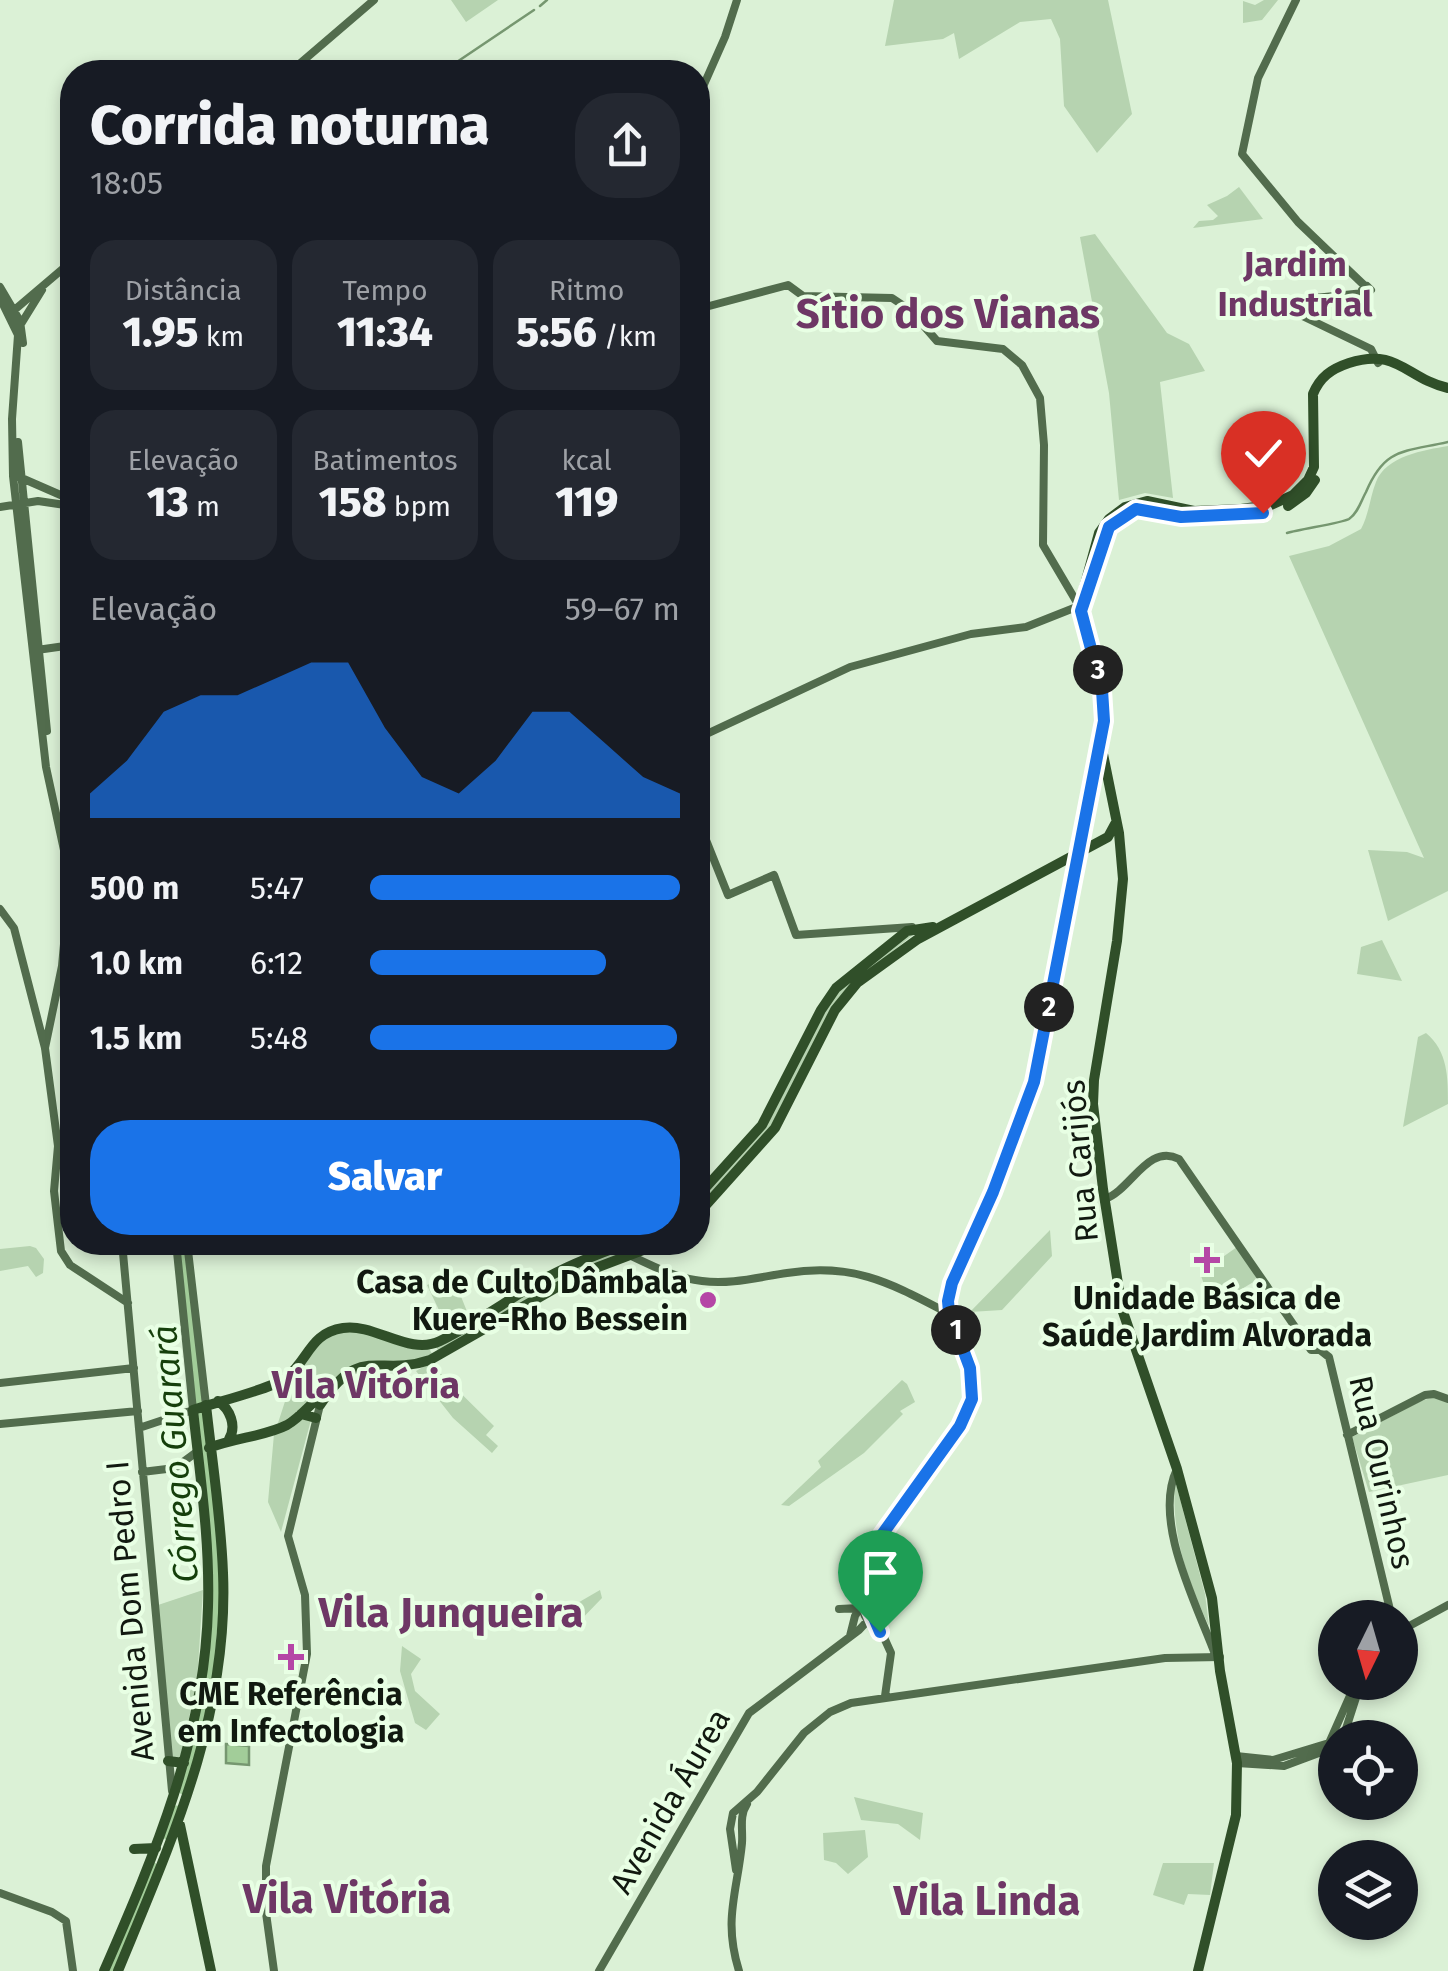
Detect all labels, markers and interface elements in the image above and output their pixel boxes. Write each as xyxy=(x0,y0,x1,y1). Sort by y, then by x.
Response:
text: Corrida noturna xyxy=(90,93,490,159)
button: share xyxy=(575,93,680,198)
text: 18:05 xyxy=(90,164,163,202)
district label: Jardim Industrial xyxy=(1217,243,1373,325)
text: Distância xyxy=(125,274,242,307)
text: Tempo xyxy=(342,274,428,307)
text: Ritmo xyxy=(549,274,624,307)
district label: Sítio dos Vianas xyxy=(796,289,1100,339)
text: 1.95 xyxy=(122,307,198,357)
text: 11:34 xyxy=(337,307,433,357)
text: 5:56 xyxy=(516,307,597,357)
text: km xyxy=(198,320,244,353)
text: /km xyxy=(597,320,657,353)
pin xyxy=(1221,411,1306,514)
icon: check xyxy=(1236,426,1291,481)
text: Elevação xyxy=(128,444,239,477)
text: Batimentos xyxy=(312,444,458,477)
text: kcal xyxy=(561,444,612,477)
text: 13 xyxy=(147,477,189,527)
text: 158 xyxy=(319,477,386,527)
text: 119 xyxy=(555,477,618,527)
text: m xyxy=(189,490,220,523)
text: bpm xyxy=(386,490,451,523)
text: Elevação xyxy=(90,590,217,628)
text: 59–67 m xyxy=(565,590,680,628)
pin: 3 xyxy=(1073,645,1123,695)
text: 3 xyxy=(1091,653,1105,686)
text: 500 m xyxy=(90,869,179,907)
text: 5:47 xyxy=(250,869,304,907)
text: 1.0 km xyxy=(90,944,183,982)
text: 6:12 xyxy=(250,944,303,982)
pin: 2 xyxy=(1024,982,1074,1032)
text: 2 xyxy=(1042,990,1056,1023)
text: 1.5 km xyxy=(90,1019,182,1057)
text: 5:48 xyxy=(250,1019,308,1057)
street label: Rua Carijós xyxy=(1054,1078,1106,1244)
button: Salvar xyxy=(90,1120,680,1235)
marker: Unidade Básica de Saúde Jardim Alvorada xyxy=(1194,1247,1220,1273)
place label: Casa de Culto Dâmbala Kuere-Rho Bessein xyxy=(356,1263,688,1338)
place label: Unidade Básica de Saúde Jardim Alvorada xyxy=(1042,1279,1372,1354)
marker: Casa de Culto Dâmbala Kuere-Rho Bessein xyxy=(697,1289,719,1311)
pin: 1 xyxy=(931,1305,981,1355)
text: 1 xyxy=(950,1313,963,1346)
water label: Córrego Guarará xyxy=(143,1323,207,1585)
district label: Vila Vitória xyxy=(271,1362,460,1408)
street label: Rua Ourinhos xyxy=(1341,1372,1423,1572)
street label: Avenida Dom Pedro I xyxy=(98,1459,162,1763)
pin xyxy=(838,1530,923,1633)
icon: arrive xyxy=(853,1545,908,1600)
district label: Vila Junqueira xyxy=(317,1588,584,1638)
north arrow xyxy=(1318,1600,1418,1700)
map controls xyxy=(1318,1600,1418,1940)
marker: CME Referência em Infectologia xyxy=(278,1644,304,1670)
place label: CME Referência em Infectologia xyxy=(178,1675,404,1750)
street label: Avenida Áurea xyxy=(602,1702,738,1900)
button: locate xyxy=(1318,1720,1418,1820)
button: layers xyxy=(1318,1840,1418,1940)
district label: Vila Vitória xyxy=(242,1874,451,1924)
district label: Vila Linda xyxy=(893,1876,1080,1926)

